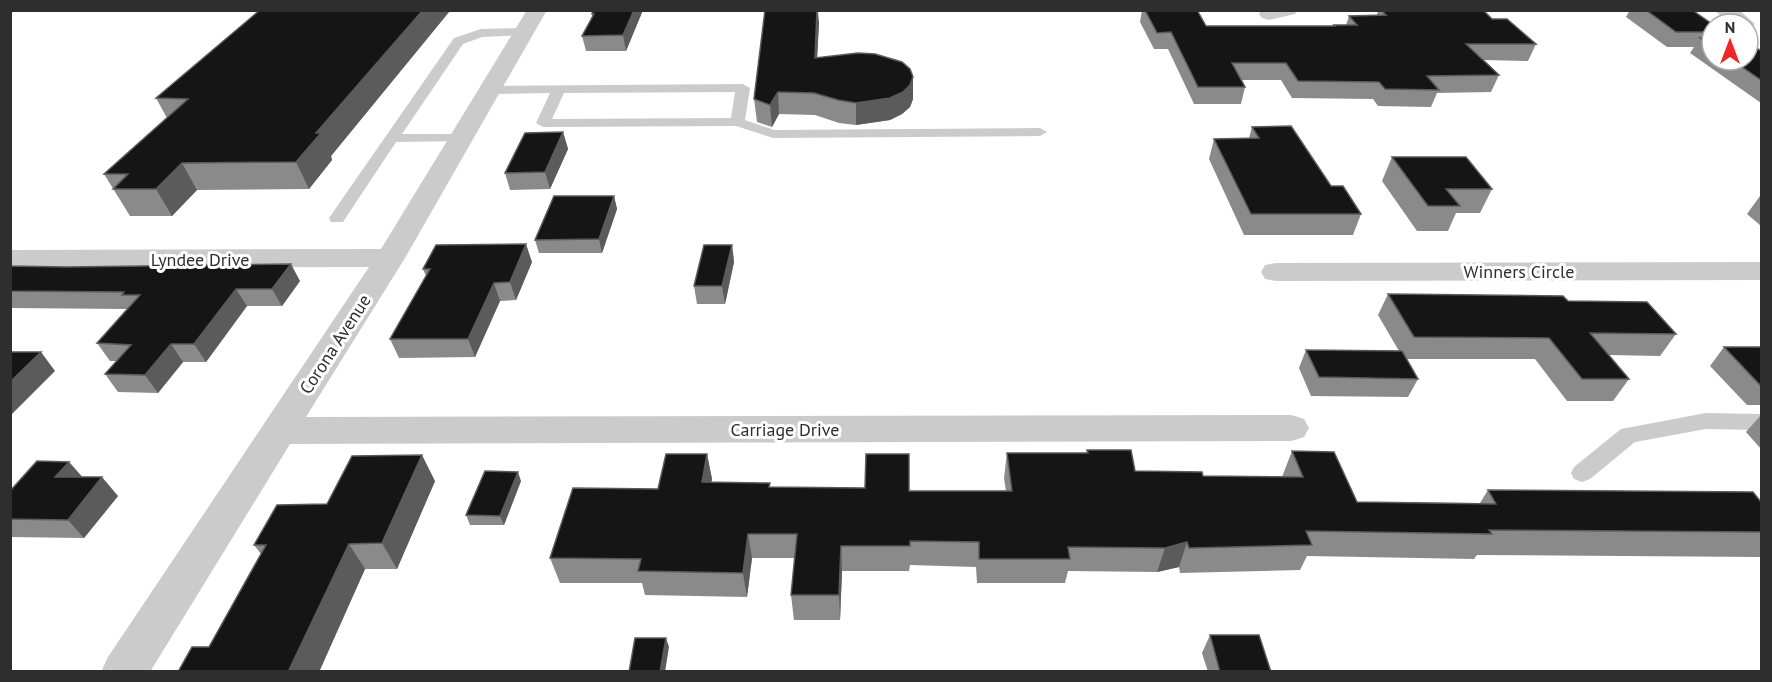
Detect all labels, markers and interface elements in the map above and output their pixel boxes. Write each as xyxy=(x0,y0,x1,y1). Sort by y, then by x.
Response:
north arrow xyxy=(1700,12,1760,72)
text: N xyxy=(1725,17,1735,37)
street label: Lyndee Drive xyxy=(151,248,249,271)
street label: Winners Circle xyxy=(1464,260,1574,283)
street label: Corona Avenue xyxy=(294,290,376,398)
street label: Carriage Drive xyxy=(731,418,839,441)

